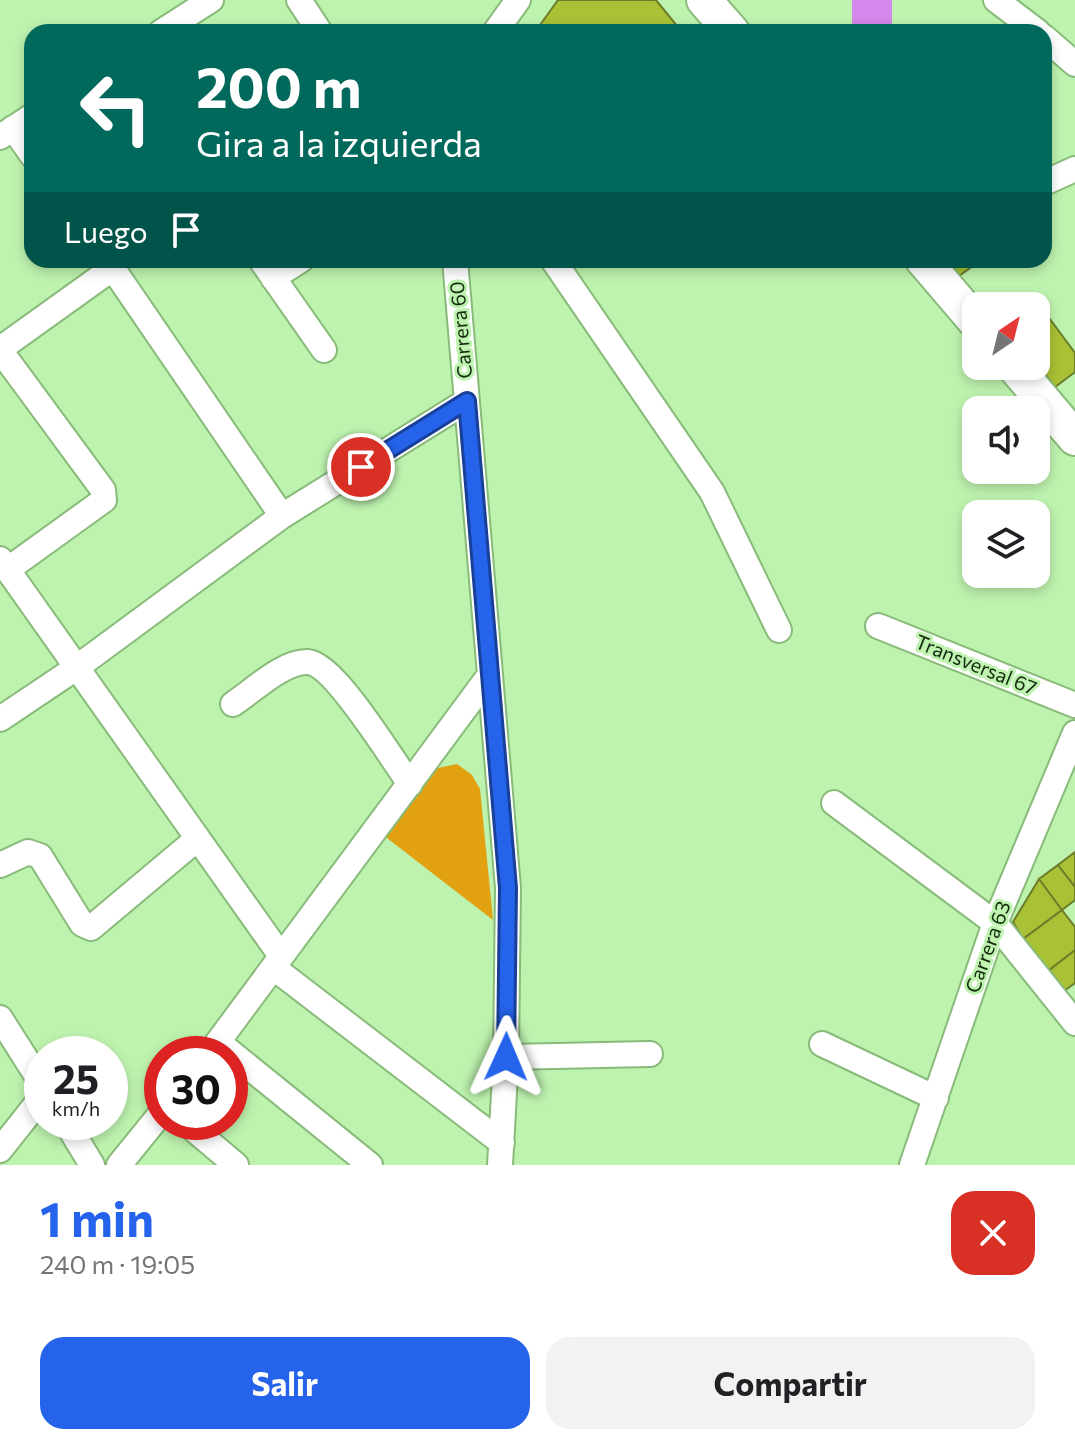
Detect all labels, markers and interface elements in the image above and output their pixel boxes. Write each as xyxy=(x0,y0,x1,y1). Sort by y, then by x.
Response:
text: 200 m xyxy=(196,51,362,120)
icon: left xyxy=(64,56,168,160)
text: Gira a la izquierda xyxy=(196,120,482,164)
icon: arrive xyxy=(164,208,208,252)
text: Luego xyxy=(64,212,148,249)
street label: Carrera 60 xyxy=(444,280,476,380)
north arrow xyxy=(962,292,1050,380)
map controls xyxy=(962,292,1050,588)
button: sound xyxy=(962,396,1050,484)
pin xyxy=(327,433,395,501)
icon: arrive xyxy=(339,445,383,489)
button: layers xyxy=(962,500,1050,588)
street label: Transversal 67 xyxy=(912,629,1041,699)
street label: Carrera 63 xyxy=(959,897,1015,996)
position arrow xyxy=(464,1015,548,1099)
speed limit sign: 30 xyxy=(144,1036,248,1140)
text: 25 xyxy=(53,1053,99,1102)
text: km/h xyxy=(52,1096,100,1120)
text: 1 min xyxy=(40,1188,154,1247)
button: close xyxy=(951,1191,1035,1275)
text: 240 m · 19:05 xyxy=(40,1248,195,1279)
button: Salir xyxy=(40,1337,530,1429)
button: Compartir xyxy=(546,1337,1035,1429)

